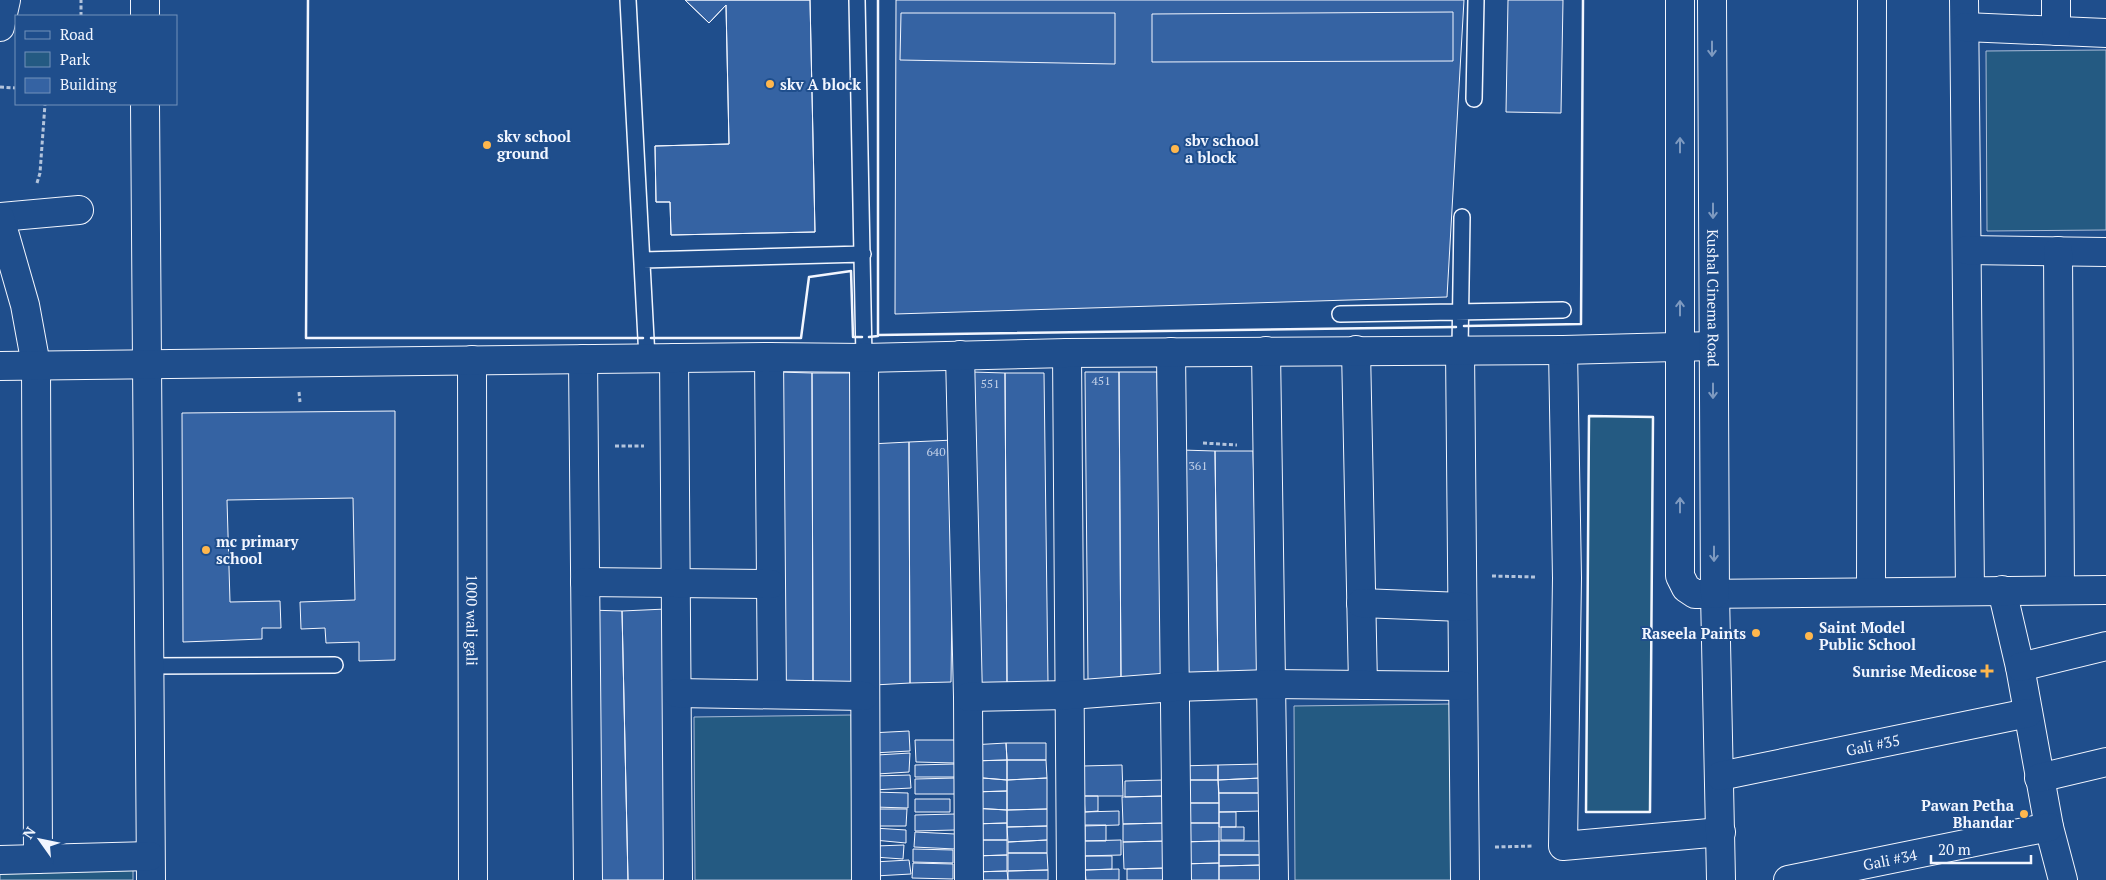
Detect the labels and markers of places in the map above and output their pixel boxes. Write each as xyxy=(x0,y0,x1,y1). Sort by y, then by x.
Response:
place label: skv A block xyxy=(780,74,861,94)
marker: skv A block xyxy=(764,78,776,90)
place label: skv school ground xyxy=(497,126,571,163)
place label: sbv school a block xyxy=(1185,130,1259,167)
marker: skv school ground xyxy=(481,139,493,151)
marker: sbv school a block xyxy=(1169,143,1181,155)
place label: mc primary school xyxy=(216,531,300,568)
marker: mc primary school xyxy=(200,544,212,556)
place label: Saint Model Public School xyxy=(1819,617,1916,654)
place label: Raseela Paints xyxy=(1642,623,1746,643)
marker: Raseela Paints xyxy=(1750,627,1762,639)
marker: Saint Model Public School xyxy=(1803,630,1815,642)
place label: Sunrise Medicose xyxy=(1853,661,1977,681)
marker: Sunrise Medicose xyxy=(1981,665,1993,677)
place label: Pawan Petha Bhandar xyxy=(1921,795,2015,832)
marker: Pawan Petha Bhandar xyxy=(2018,808,2030,820)

